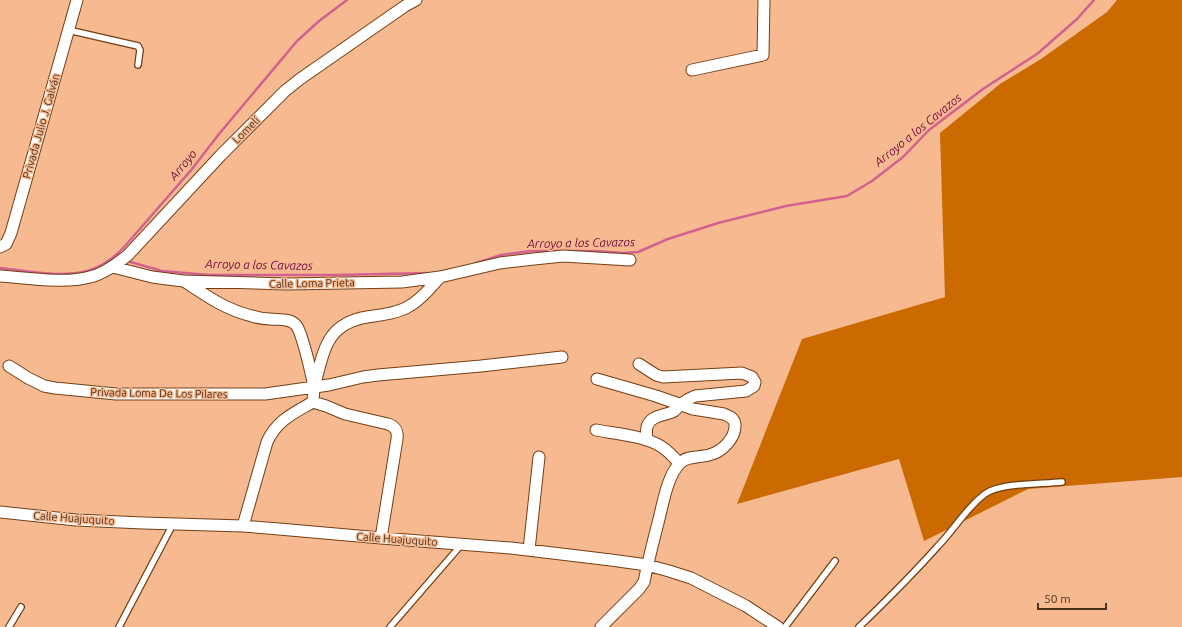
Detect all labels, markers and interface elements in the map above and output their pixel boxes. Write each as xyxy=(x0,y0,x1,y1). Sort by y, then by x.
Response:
street label: Privada Julio J. Galván xyxy=(20,72,62,180)
water label: Arroyo a los Cavazos xyxy=(871,91,964,169)
street label: Lomelí xyxy=(230,114,262,146)
water label: Arroyo xyxy=(166,147,199,183)
water label: Arroyo a los Cavazos xyxy=(526,235,635,250)
water label: Arroyo a los Cavazos xyxy=(204,257,313,272)
street label: Calle Loma Prieta xyxy=(269,276,355,290)
street label: Privada Loma De Los Pilares xyxy=(90,386,228,400)
street label: Calle Huajuquito xyxy=(33,509,115,527)
street label: Calle Huajuquito xyxy=(356,530,438,548)
scale bar xyxy=(1038,585,1106,611)
text: 50 m xyxy=(1044,592,1071,605)

